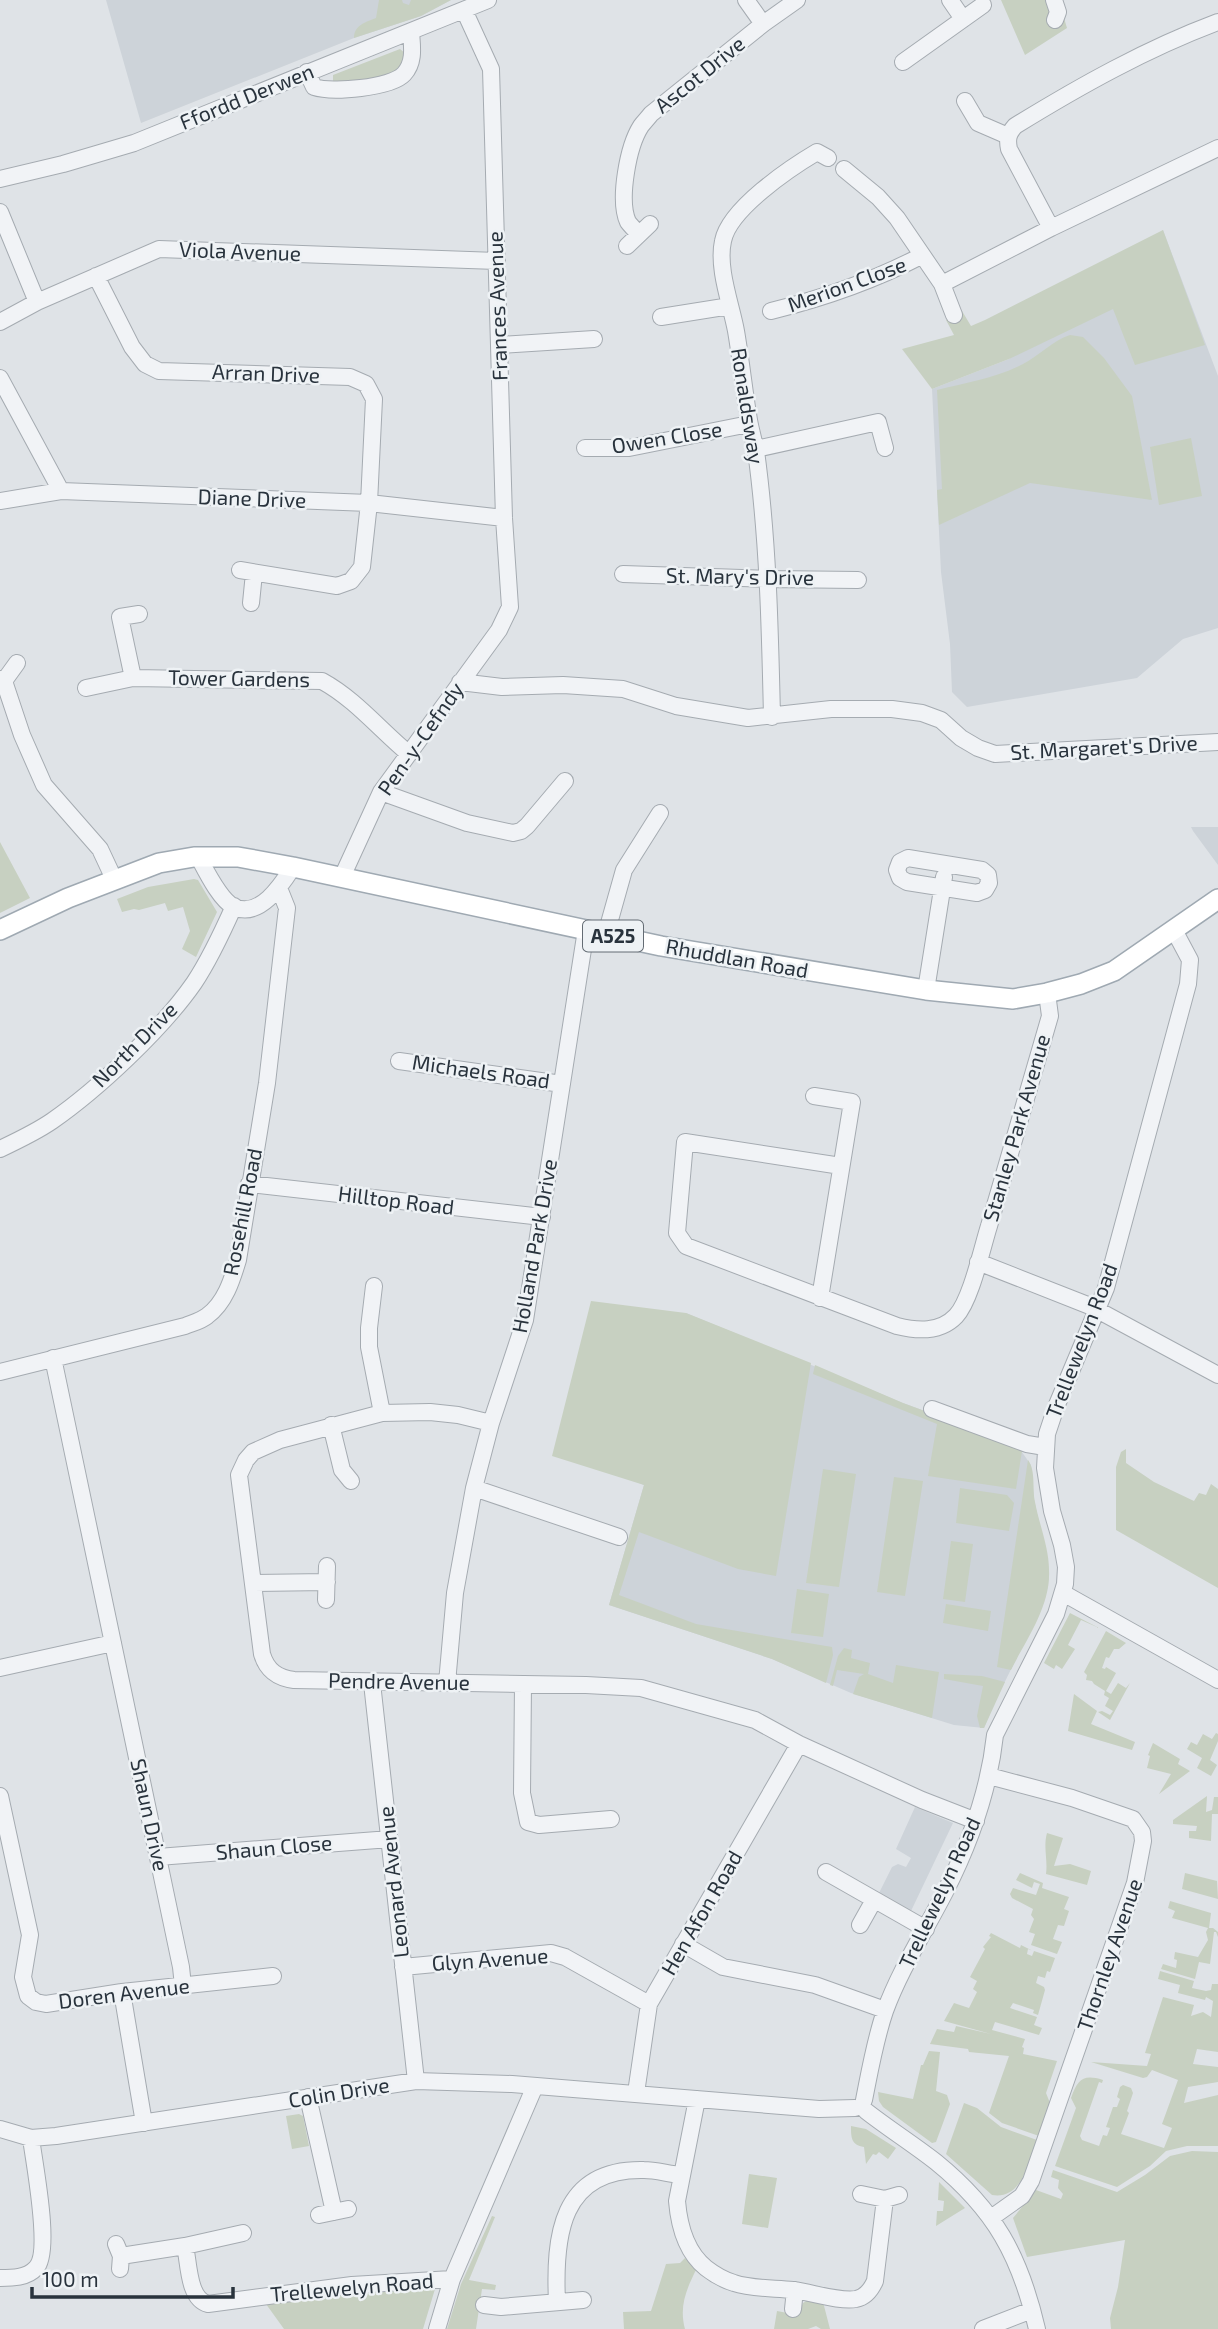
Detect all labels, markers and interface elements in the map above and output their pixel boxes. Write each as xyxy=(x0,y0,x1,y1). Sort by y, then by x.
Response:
street label: Ascot Drive xyxy=(649,30,749,118)
street label: Ffordd Derwen xyxy=(176,57,317,134)
street label: Frances Avenue xyxy=(481,231,512,381)
street label: Viola Avenue xyxy=(179,236,302,265)
street label: Merion Close xyxy=(784,251,909,317)
street label: Ronaldsway xyxy=(727,346,770,466)
street label: Arran Drive xyxy=(212,358,321,387)
street label: Owen Close xyxy=(610,415,724,458)
street label: Diane Drive xyxy=(197,483,307,512)
street label: St. Mary's Drive xyxy=(666,562,814,589)
street label: Tower Gardens xyxy=(168,664,310,691)
street label: Pen-y-Cefndy xyxy=(372,677,468,799)
street label: St. Margaret's Drive xyxy=(1010,729,1198,764)
road number: A525 xyxy=(583,920,643,952)
street label: Rhuddlan Road xyxy=(664,933,810,982)
street label: North Drive xyxy=(86,996,182,1092)
street label: Stanley Park Avenue xyxy=(977,1031,1054,1224)
street label: Michaels Road xyxy=(411,1048,552,1093)
street label: Rosehill Road xyxy=(217,1146,266,1277)
street label: Holland Park Drive xyxy=(506,1157,561,1335)
street label: Hilltop Road xyxy=(337,1180,456,1219)
street label: Trellewelyn Road xyxy=(1040,1259,1122,1422)
street label: Pendre Avenue xyxy=(328,1667,470,1694)
street label: Shaun Drive xyxy=(126,1756,175,1873)
street label: Leonard Avenue xyxy=(372,1805,413,1959)
street label: Trellewelyn Road xyxy=(893,1813,985,1972)
street label: Shaun Close xyxy=(215,1829,333,1864)
street label: Hen Afon Road xyxy=(655,1846,746,1979)
street label: Thornley Avenue xyxy=(1071,1875,1146,2034)
street label: Glyn Avenue xyxy=(431,1942,549,1975)
street label: Doren Avenue xyxy=(57,1972,191,2013)
street label: Colin Drive xyxy=(286,2071,391,2112)
scale bar xyxy=(32,2256,233,2300)
text: 100 m xyxy=(42,2266,99,2291)
street label: Trellewelyn Road xyxy=(269,2267,435,2306)

